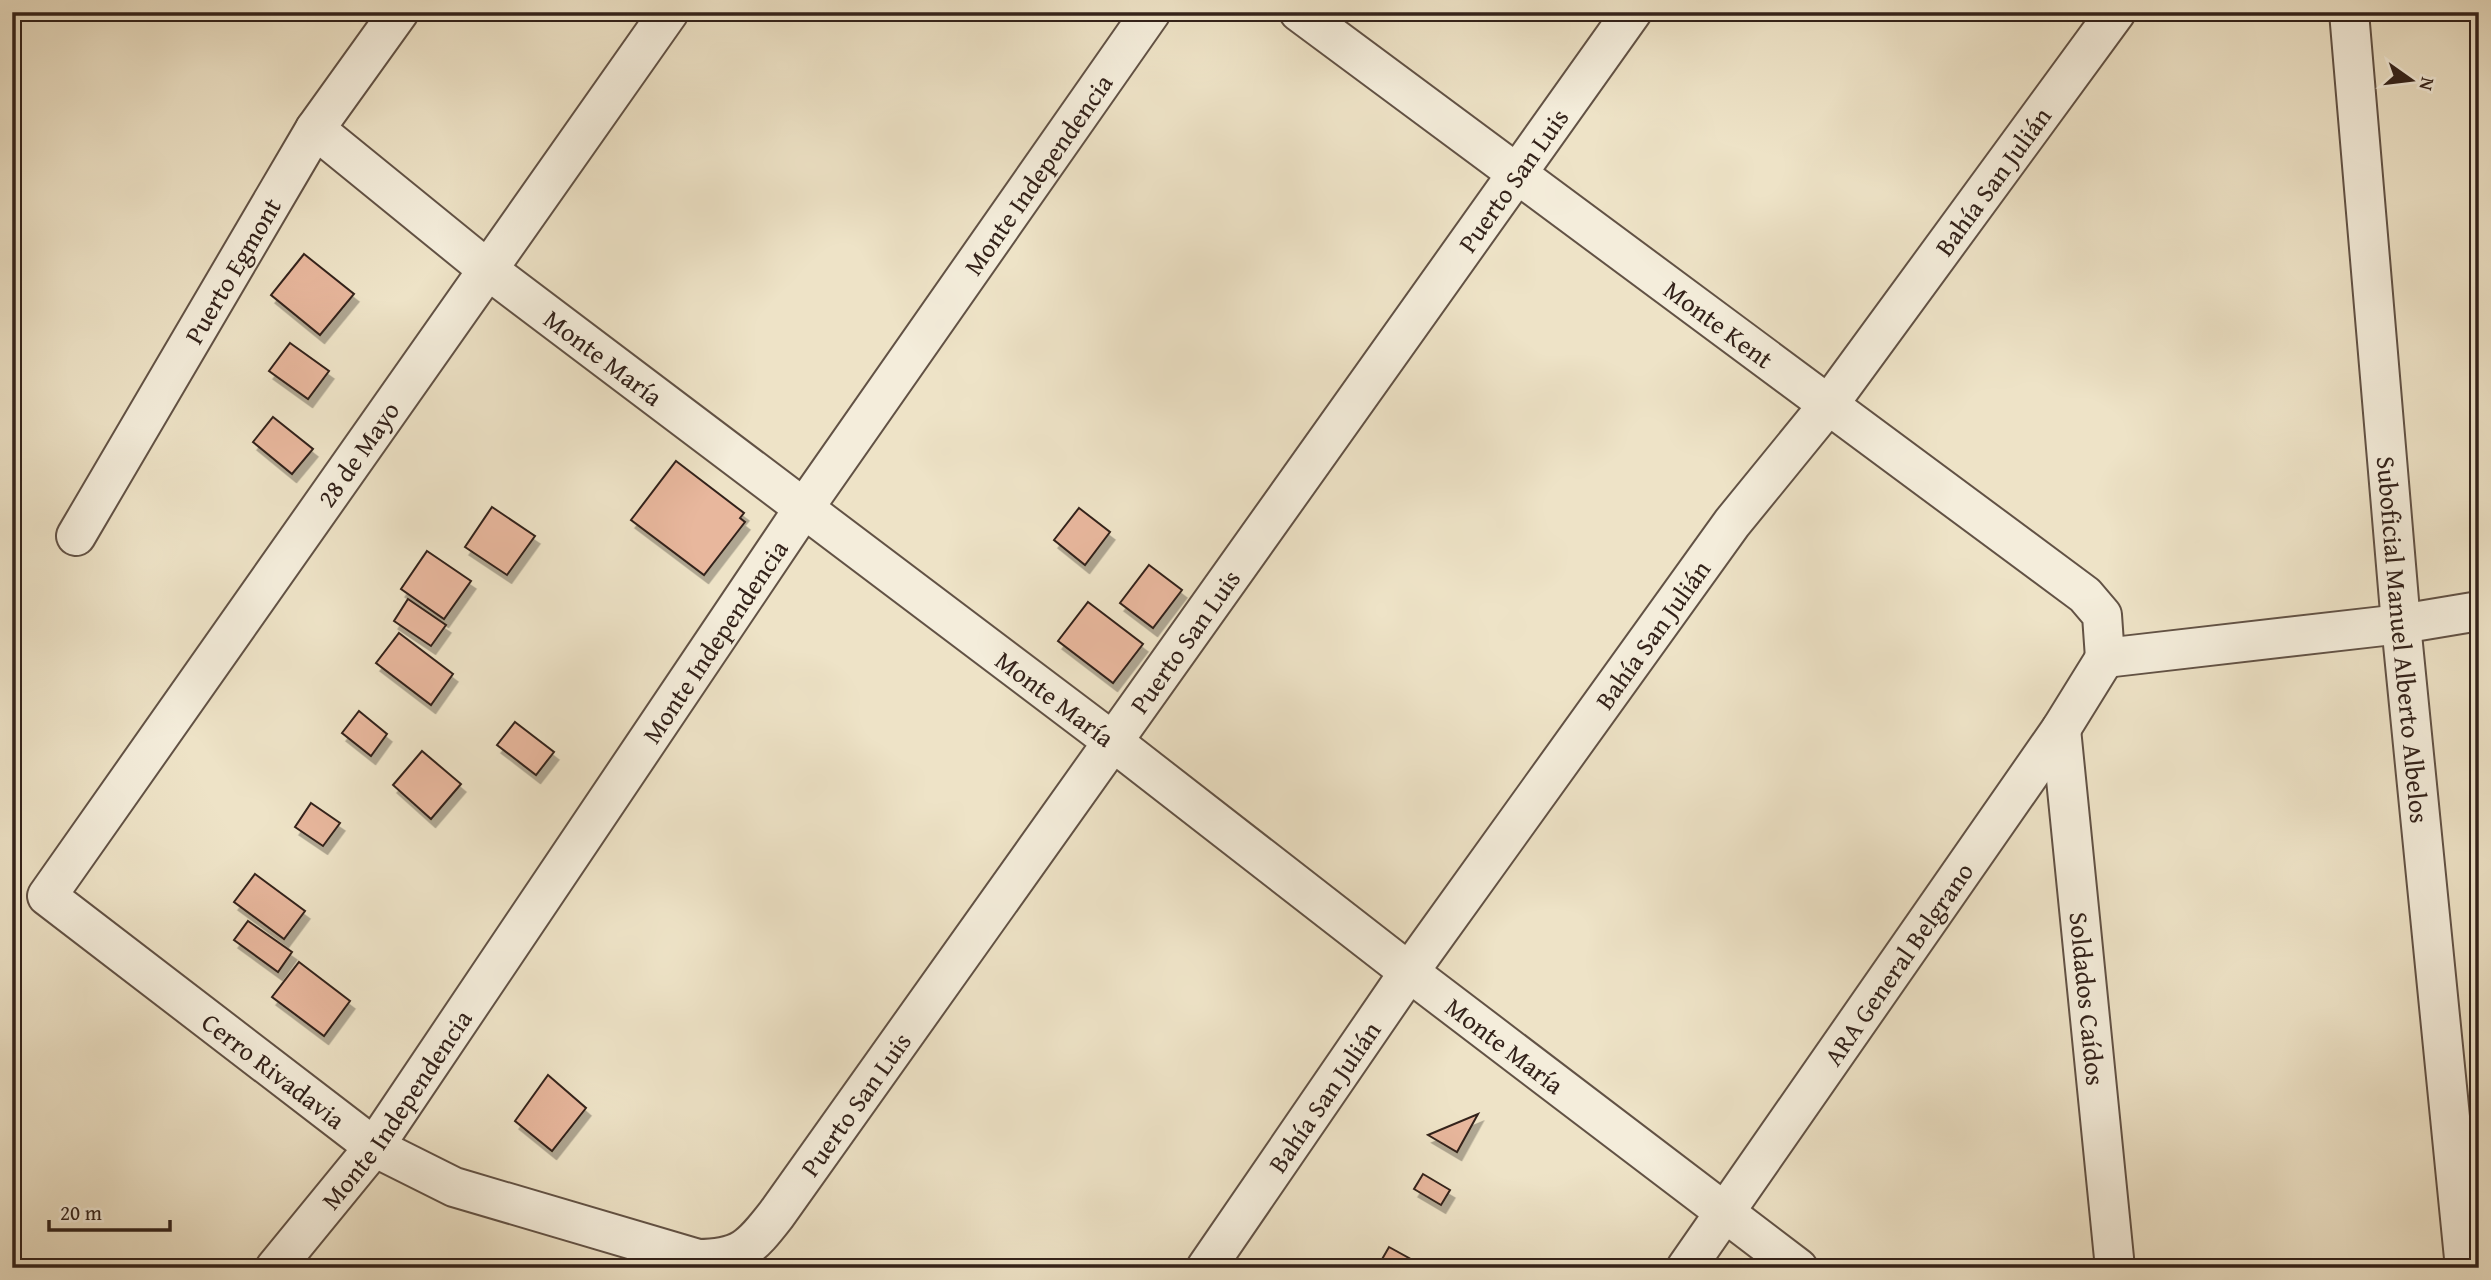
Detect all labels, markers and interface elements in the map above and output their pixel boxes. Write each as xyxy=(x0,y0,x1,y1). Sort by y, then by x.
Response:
north arrow xyxy=(2376,46,2446,116)
street label: Monte Independencia xyxy=(953,65,1122,283)
text: N xyxy=(2412,75,2443,94)
street label: Bahía San Julián xyxy=(1925,98,2060,264)
street label: Puerto San Luis xyxy=(1448,100,1577,260)
street label: Puerto Egmont xyxy=(174,190,290,351)
street label: Monte Kent xyxy=(1656,270,1782,377)
street label: Monte María xyxy=(536,299,672,415)
street label: 28 de Mayo xyxy=(307,393,409,515)
street label: Suboficial Manuel Alberto Albelos xyxy=(2367,455,2440,825)
street label: Monte Independencia xyxy=(632,531,797,751)
street label: Bahía San Julián xyxy=(1585,551,1719,717)
street label: Puerto San Luis xyxy=(1120,561,1249,721)
street label: Monte María xyxy=(988,640,1124,756)
street label: ARA General Belgrano xyxy=(1813,854,1983,1073)
street label: Soldados Caídos xyxy=(2060,910,2116,1087)
street label: Monte María xyxy=(1437,987,1573,1104)
street label: Monte Independencia xyxy=(311,1001,481,1218)
street label: Cerro Rivadavia xyxy=(194,1002,355,1138)
street label: Bahía San Julián xyxy=(1258,1012,1390,1180)
street label: Puerto San Luis xyxy=(790,1024,920,1184)
scale bar xyxy=(49,1189,170,1233)
text: 20 m xyxy=(60,1197,102,1228)

